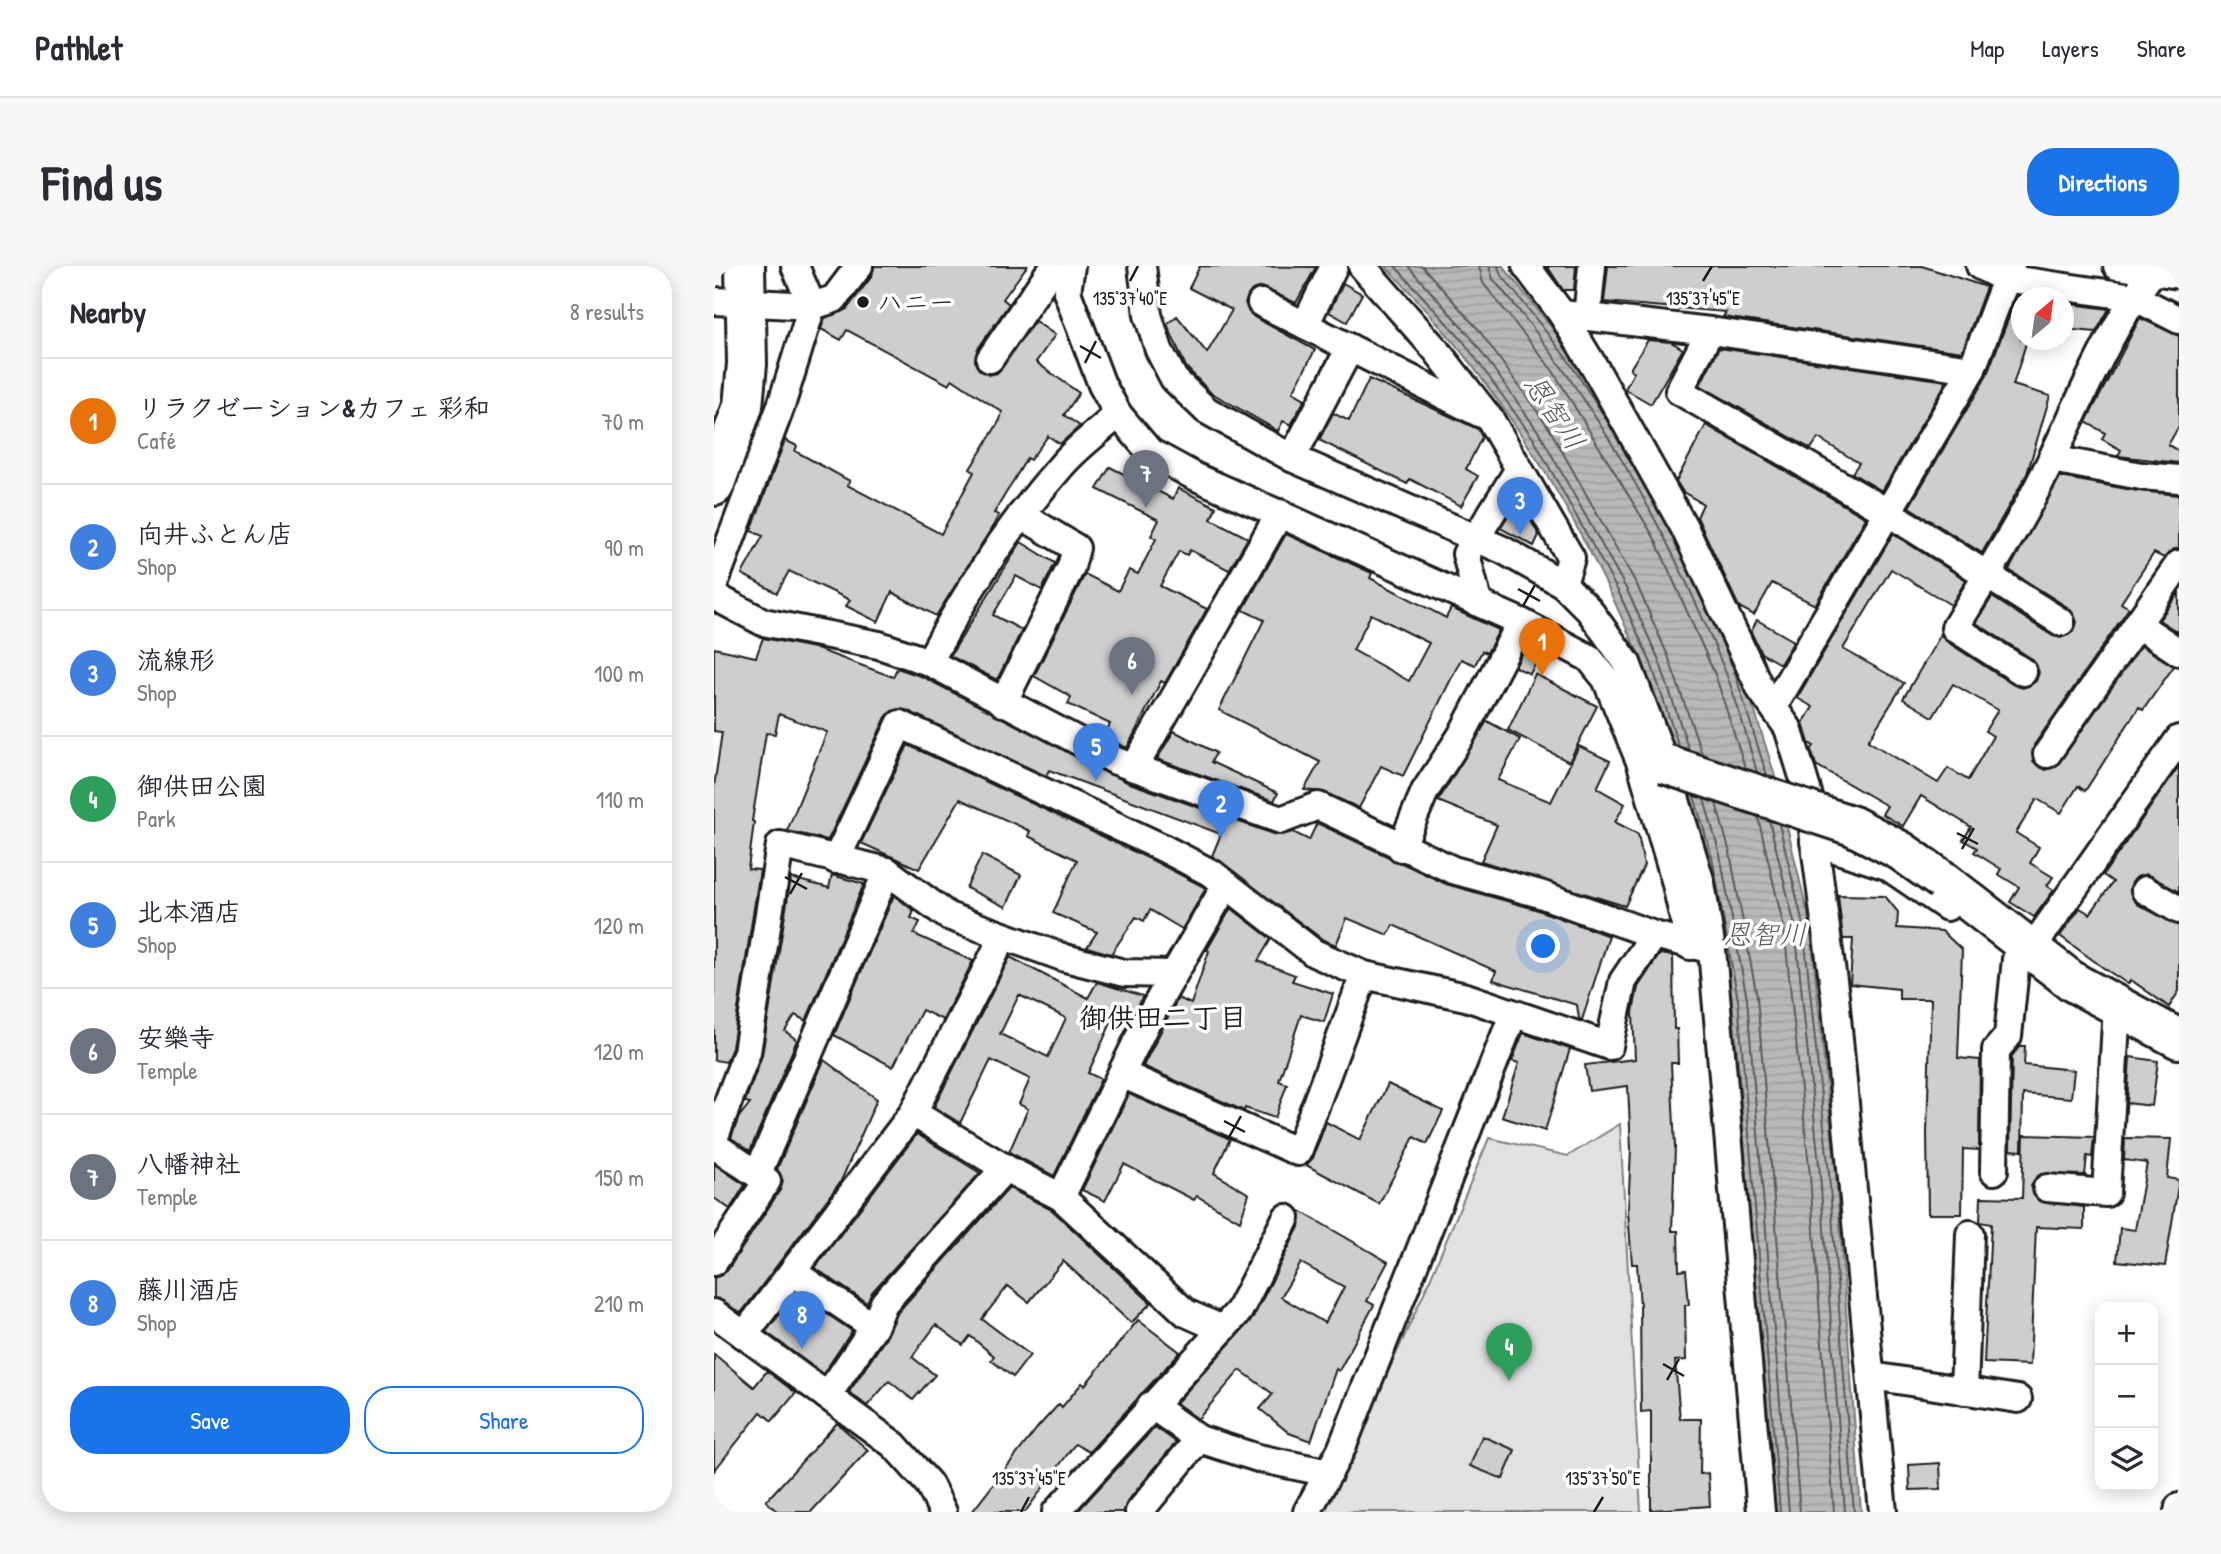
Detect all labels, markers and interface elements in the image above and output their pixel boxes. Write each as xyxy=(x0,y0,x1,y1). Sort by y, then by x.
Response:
text: Pathlet xyxy=(35,26,122,70)
text: Map xyxy=(1970,32,2004,64)
text: Layers xyxy=(2042,32,2099,64)
text: Share xyxy=(2137,32,2186,64)
button: Directions xyxy=(2027,148,2179,216)
text: Find us xyxy=(42,149,162,215)
place label: ハニー xyxy=(877,284,954,319)
text: 135°37'40"E xyxy=(1093,286,1167,311)
text: 135°37'45"E xyxy=(1666,286,1740,311)
north arrow xyxy=(2011,287,2074,350)
text: Nearby xyxy=(70,292,146,332)
marker: ハニー xyxy=(855,294,871,310)
text: 8 results xyxy=(570,296,644,327)
water label: 恩智川 xyxy=(1516,367,1594,457)
text: リラクゼーション&カフェ 彩和 xyxy=(137,390,490,425)
text: 1 xyxy=(89,406,97,437)
text: 70 m xyxy=(601,406,644,437)
text: Café xyxy=(137,425,176,456)
pin: 7 xyxy=(1123,450,1169,508)
pin: 3 xyxy=(1497,477,1543,535)
text: 向井ふとん店 xyxy=(137,516,293,551)
text: 2 xyxy=(88,532,98,563)
text: 90 m xyxy=(604,532,644,563)
text: Shop xyxy=(137,551,176,582)
pin: 1 xyxy=(1519,618,1565,676)
pin: 6 xyxy=(1109,637,1155,695)
text: 流線形 xyxy=(137,642,215,677)
text: 3 xyxy=(88,658,98,689)
text: 100 m xyxy=(594,658,644,689)
text: Shop xyxy=(137,677,176,708)
pin: 5 xyxy=(1073,723,1119,781)
text: 御供田公園 xyxy=(137,768,267,803)
pin: 2 xyxy=(1198,780,1244,838)
text: 4 xyxy=(89,784,97,815)
text: 110 m xyxy=(596,784,644,815)
text: Park xyxy=(137,803,175,834)
text: 北本酒店 xyxy=(137,894,241,929)
text: 5 xyxy=(88,910,98,941)
text: 120 m xyxy=(594,910,644,941)
water label: 恩智川 xyxy=(1723,915,1807,953)
text: Shop xyxy=(137,929,176,960)
your location xyxy=(1526,929,1560,963)
district label: 御供田二丁目 xyxy=(1079,998,1247,1036)
text: 安樂寺 xyxy=(137,1020,215,1055)
text: 6 xyxy=(88,1036,98,1067)
text: 120 m xyxy=(594,1036,644,1067)
text: Temple xyxy=(137,1055,198,1086)
text: 八幡神社 xyxy=(137,1146,241,1181)
text: 7 xyxy=(87,1162,99,1193)
text: 150 m xyxy=(595,1162,644,1193)
text: Temple xyxy=(137,1181,198,1212)
text: 藤川酒店 xyxy=(137,1272,241,1307)
text: 8 xyxy=(88,1288,98,1319)
text: 210 m xyxy=(594,1288,644,1319)
pin: 8 xyxy=(779,1291,825,1349)
map controls xyxy=(2095,1302,2158,1491)
button: + xyxy=(2095,1302,2158,1365)
text: Shop xyxy=(137,1307,176,1338)
pin: 4 xyxy=(1486,1323,1532,1381)
button: − xyxy=(2095,1365,2158,1428)
button: Save xyxy=(70,1386,350,1454)
button: Share xyxy=(364,1386,644,1454)
button: layers xyxy=(2095,1428,2158,1491)
text: 135°37'45"E xyxy=(992,1466,1066,1491)
text: 135°37'50"E xyxy=(1565,1466,1641,1491)

